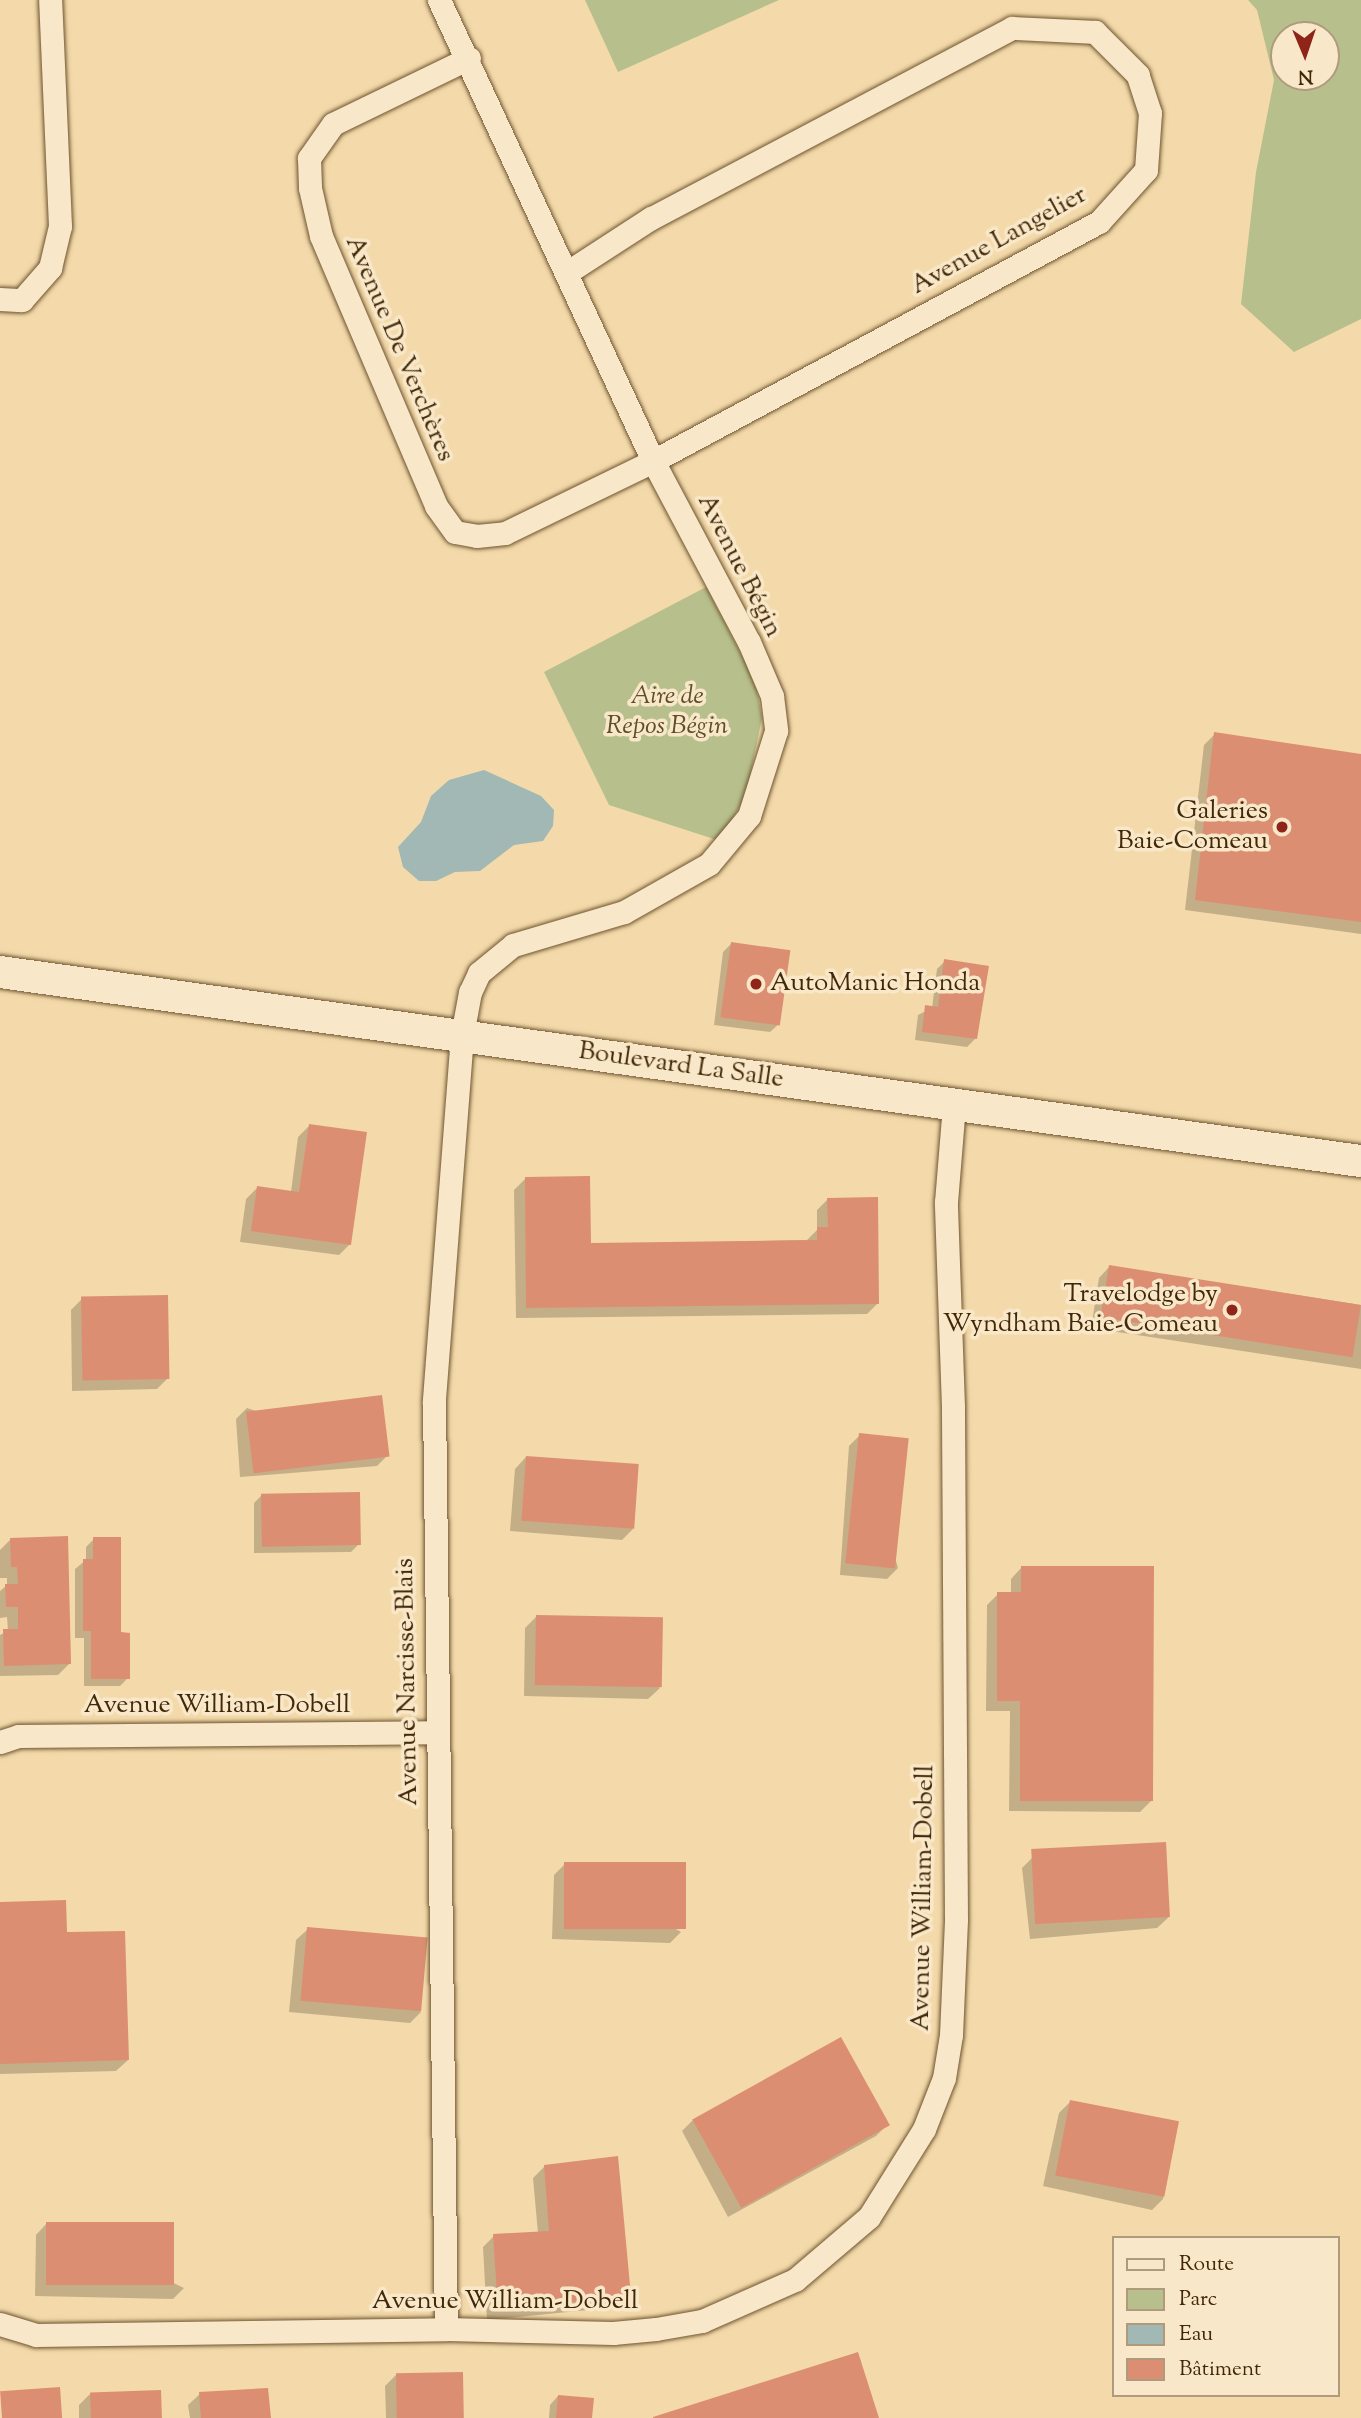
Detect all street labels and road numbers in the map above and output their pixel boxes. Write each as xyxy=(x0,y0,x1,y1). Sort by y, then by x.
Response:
street label: Avenue Langelier xyxy=(906,180,1092,302)
street label: Avenue De Verchères xyxy=(337,232,461,466)
street label: Avenue Bégin xyxy=(690,489,788,643)
street label: Boulevard La Salle xyxy=(577,1036,785,1096)
street label: Avenue Narcisse-Blais xyxy=(390,1558,426,1806)
street label: Avenue William-Dobell xyxy=(84,1690,350,1722)
street label: Avenue William-Dobell xyxy=(906,1765,942,2031)
street label: Avenue William-Dobell xyxy=(372,2286,638,2318)

